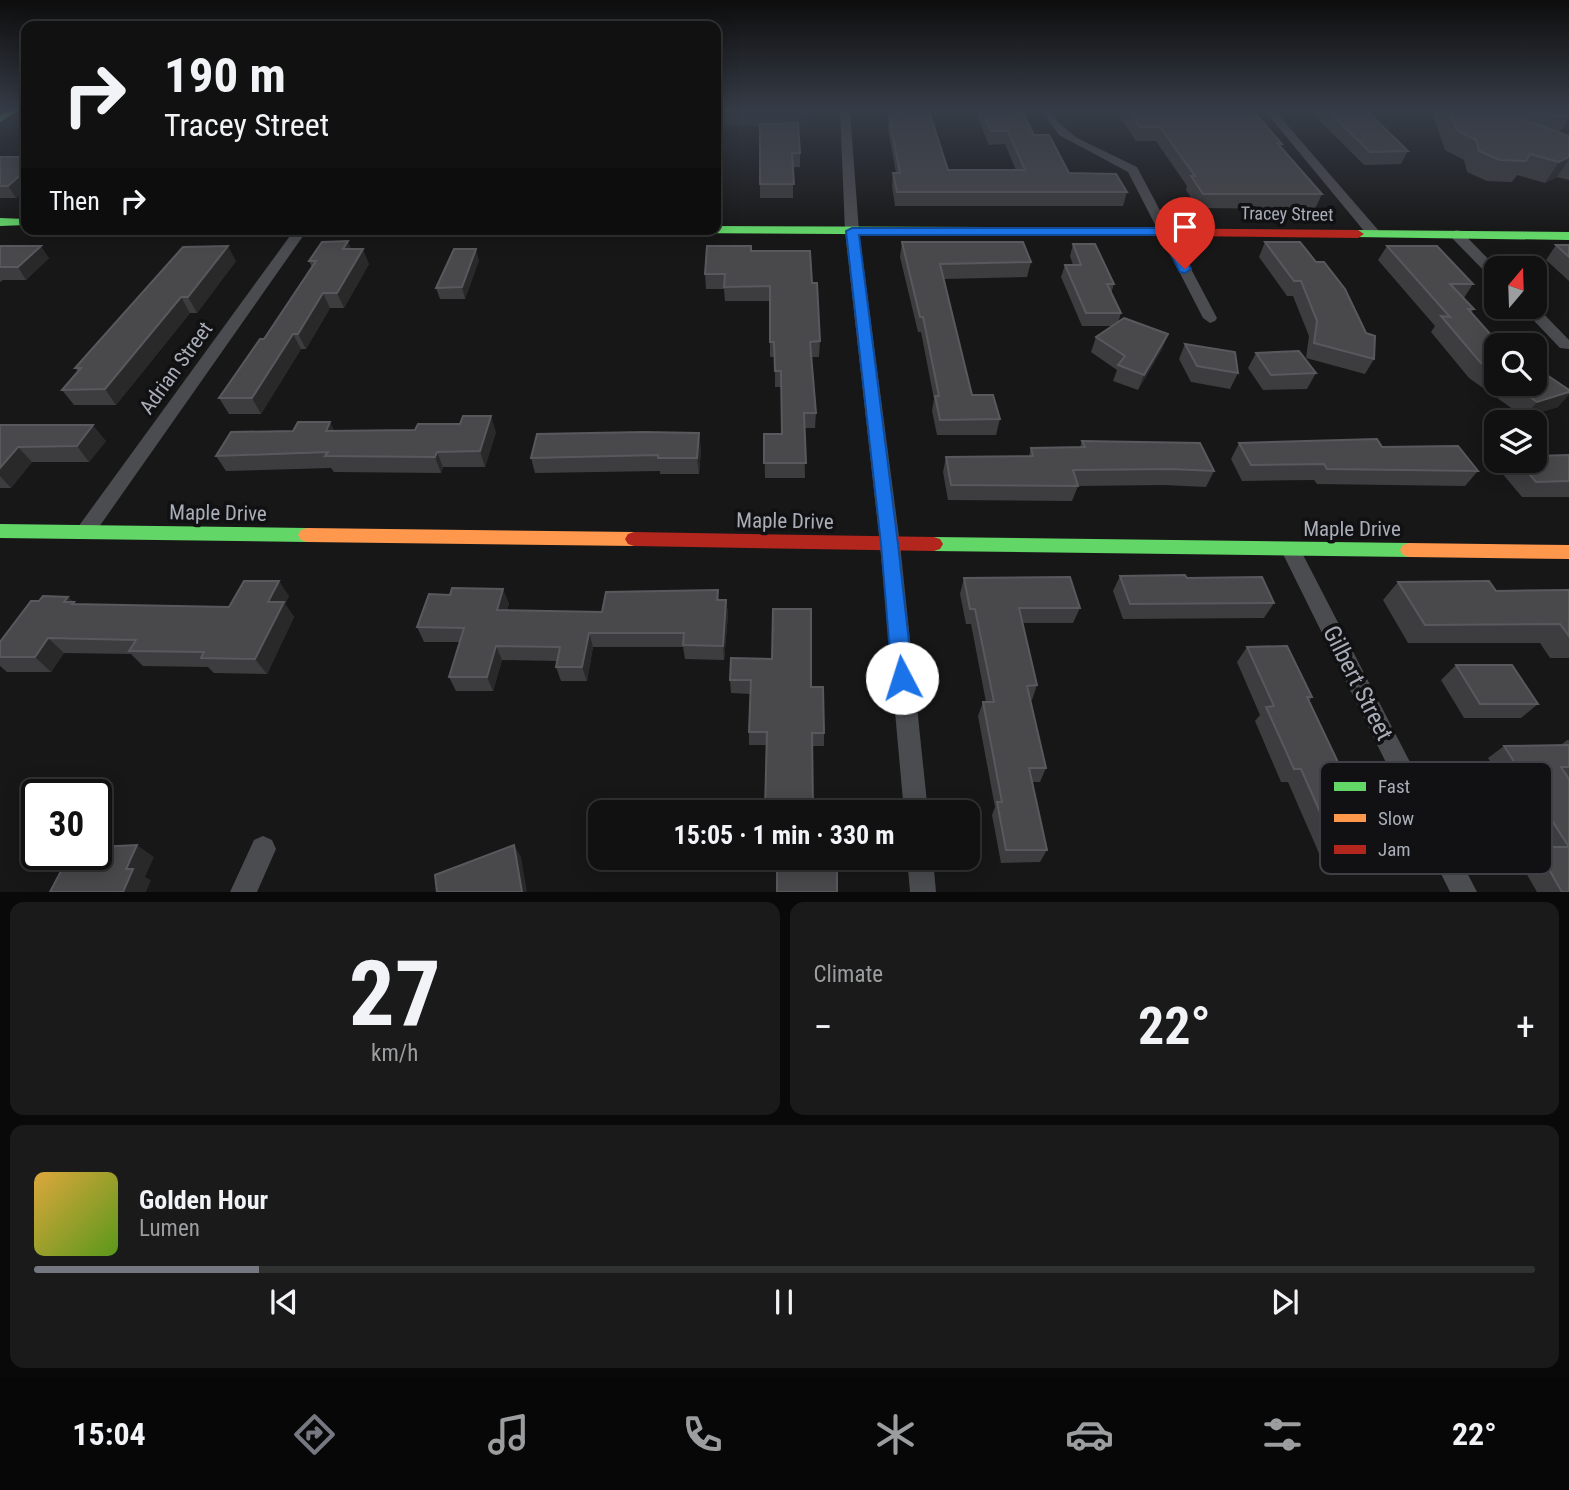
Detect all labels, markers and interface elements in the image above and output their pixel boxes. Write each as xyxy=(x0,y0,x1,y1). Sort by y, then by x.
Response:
text: 190 m xyxy=(164,47,286,104)
icon: right xyxy=(49,49,140,140)
text: Tracey Street xyxy=(164,106,329,144)
icon: right xyxy=(114,182,152,220)
text: Then xyxy=(49,186,100,216)
pin xyxy=(1155,197,1215,269)
street label: Tracey Street xyxy=(1240,202,1334,225)
icon: arrive xyxy=(1166,208,1204,246)
north arrow xyxy=(1484,256,1547,318)
map controls xyxy=(1484,256,1547,473)
street label: Adrian Street xyxy=(135,317,217,419)
button: search xyxy=(1484,333,1547,396)
button: layers xyxy=(1484,410,1547,473)
street label: Maple Drive xyxy=(169,500,267,526)
street label: Maple Drive xyxy=(736,508,834,534)
street label: Maple Drive xyxy=(1303,517,1401,541)
street label: Gilbert Street xyxy=(1317,621,1399,745)
position arrow xyxy=(865,641,939,715)
legend xyxy=(1320,762,1552,874)
text: Fast xyxy=(1378,775,1410,798)
speed limit sign: 30 xyxy=(21,779,112,870)
text: Slow xyxy=(1378,807,1414,830)
text: 15:05 · 1 min · 330 m xyxy=(674,820,894,850)
text: Jam xyxy=(1378,838,1411,861)
text: 27 xyxy=(349,941,441,1047)
text: Climate xyxy=(814,961,883,988)
text: 22° xyxy=(1138,996,1211,1057)
text: − xyxy=(814,1005,833,1049)
text: + xyxy=(1516,1005,1535,1049)
text: km/h xyxy=(371,1040,418,1067)
text: Golden Hour xyxy=(139,1185,268,1215)
text: Lumen xyxy=(139,1215,200,1242)
icon: previous xyxy=(265,1283,303,1321)
icon: pause xyxy=(765,1283,803,1321)
icon: next xyxy=(1266,1283,1304,1321)
icon: directions xyxy=(290,1410,339,1459)
icon: music xyxy=(484,1410,533,1459)
icon: phone xyxy=(678,1410,727,1459)
icon: climate xyxy=(871,1410,920,1459)
icon: car xyxy=(1065,1410,1114,1459)
icon: filters xyxy=(1258,1410,1307,1459)
text: 15:04 xyxy=(72,1415,146,1453)
text: 22° xyxy=(1452,1415,1497,1453)

